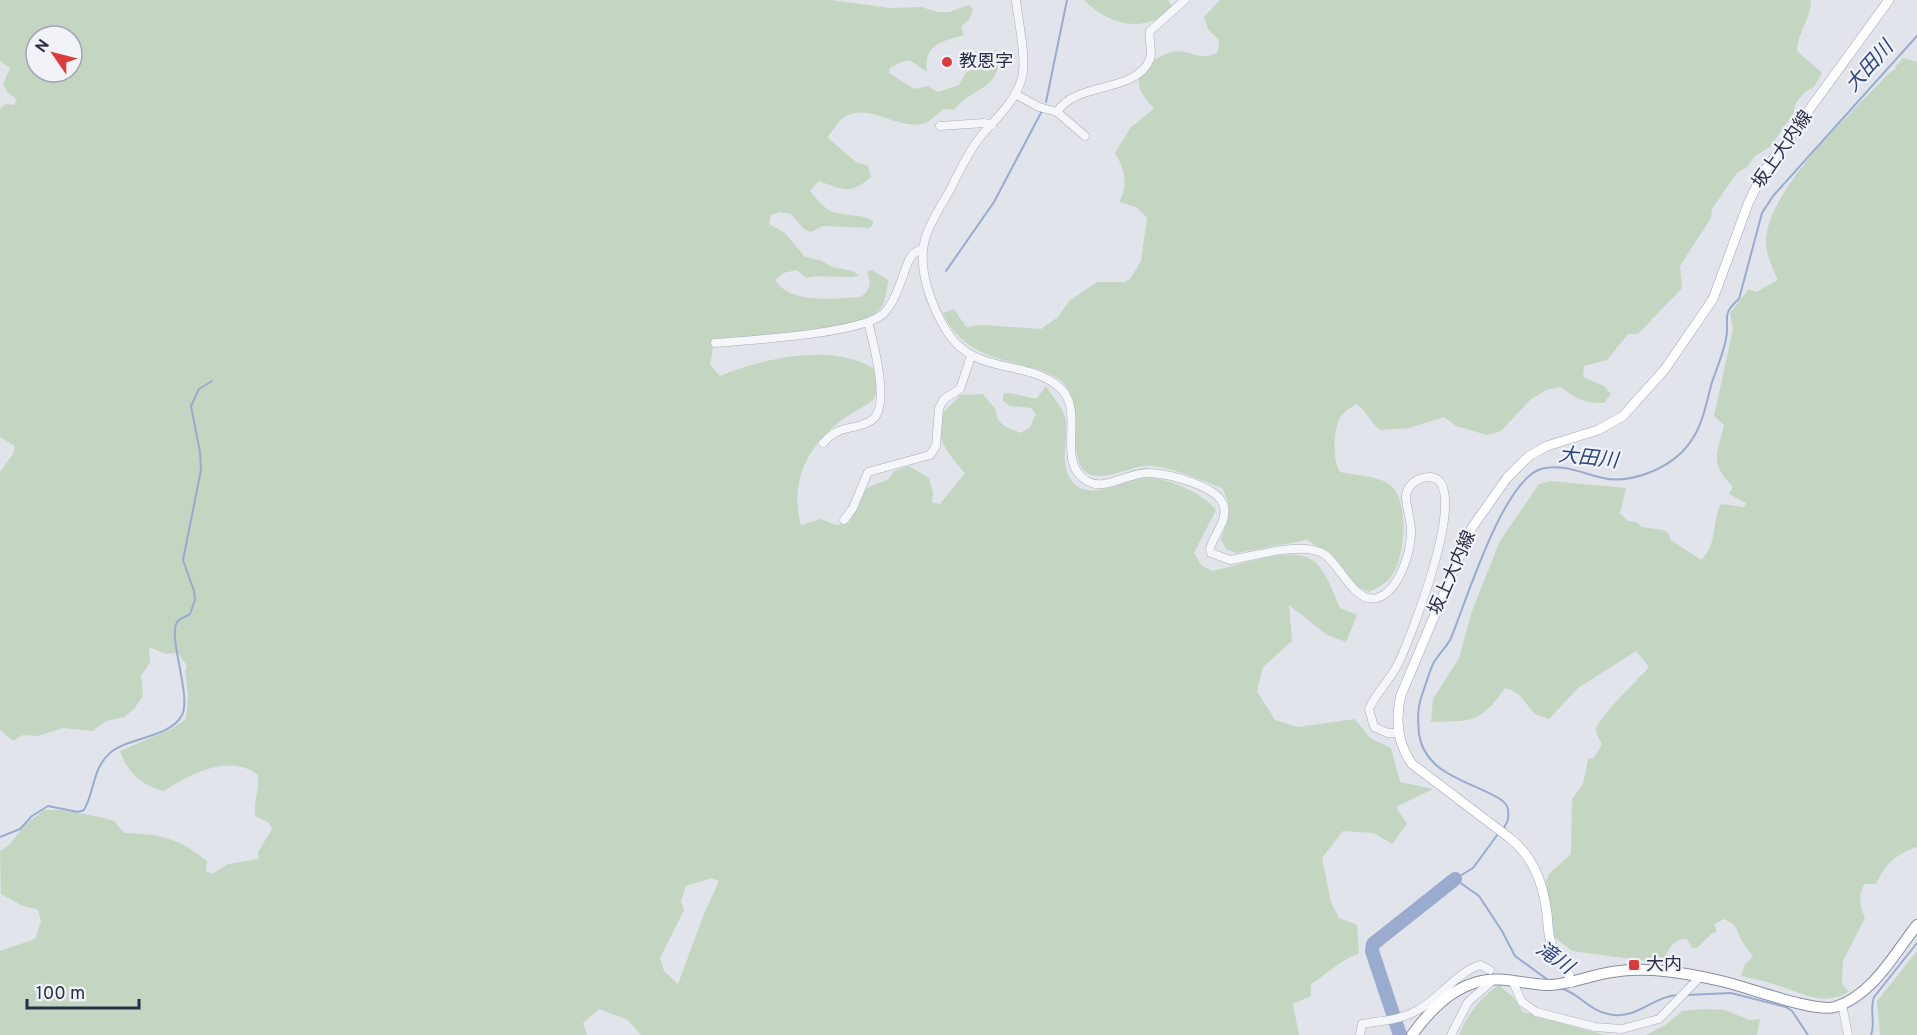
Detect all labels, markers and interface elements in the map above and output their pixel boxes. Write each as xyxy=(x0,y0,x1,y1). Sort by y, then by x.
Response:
north arrow xyxy=(24,24,84,84)
water label: 大田川 xyxy=(1840,35,1901,98)
text: N xyxy=(32,36,55,57)
place label: 教恩字 xyxy=(959,51,1013,74)
marker: 教恩字 xyxy=(940,55,954,69)
street label: 坂上大内線 xyxy=(1748,107,1818,193)
water label: 大田川 xyxy=(1557,443,1621,475)
street label: 坂上大内線 xyxy=(1424,527,1482,619)
water label: 滝川 xyxy=(1530,937,1579,982)
place label: 大内 xyxy=(1646,954,1682,977)
marker: 大内 xyxy=(1627,958,1641,972)
scale bar xyxy=(27,972,140,1010)
text: 100 m xyxy=(36,983,85,1006)

